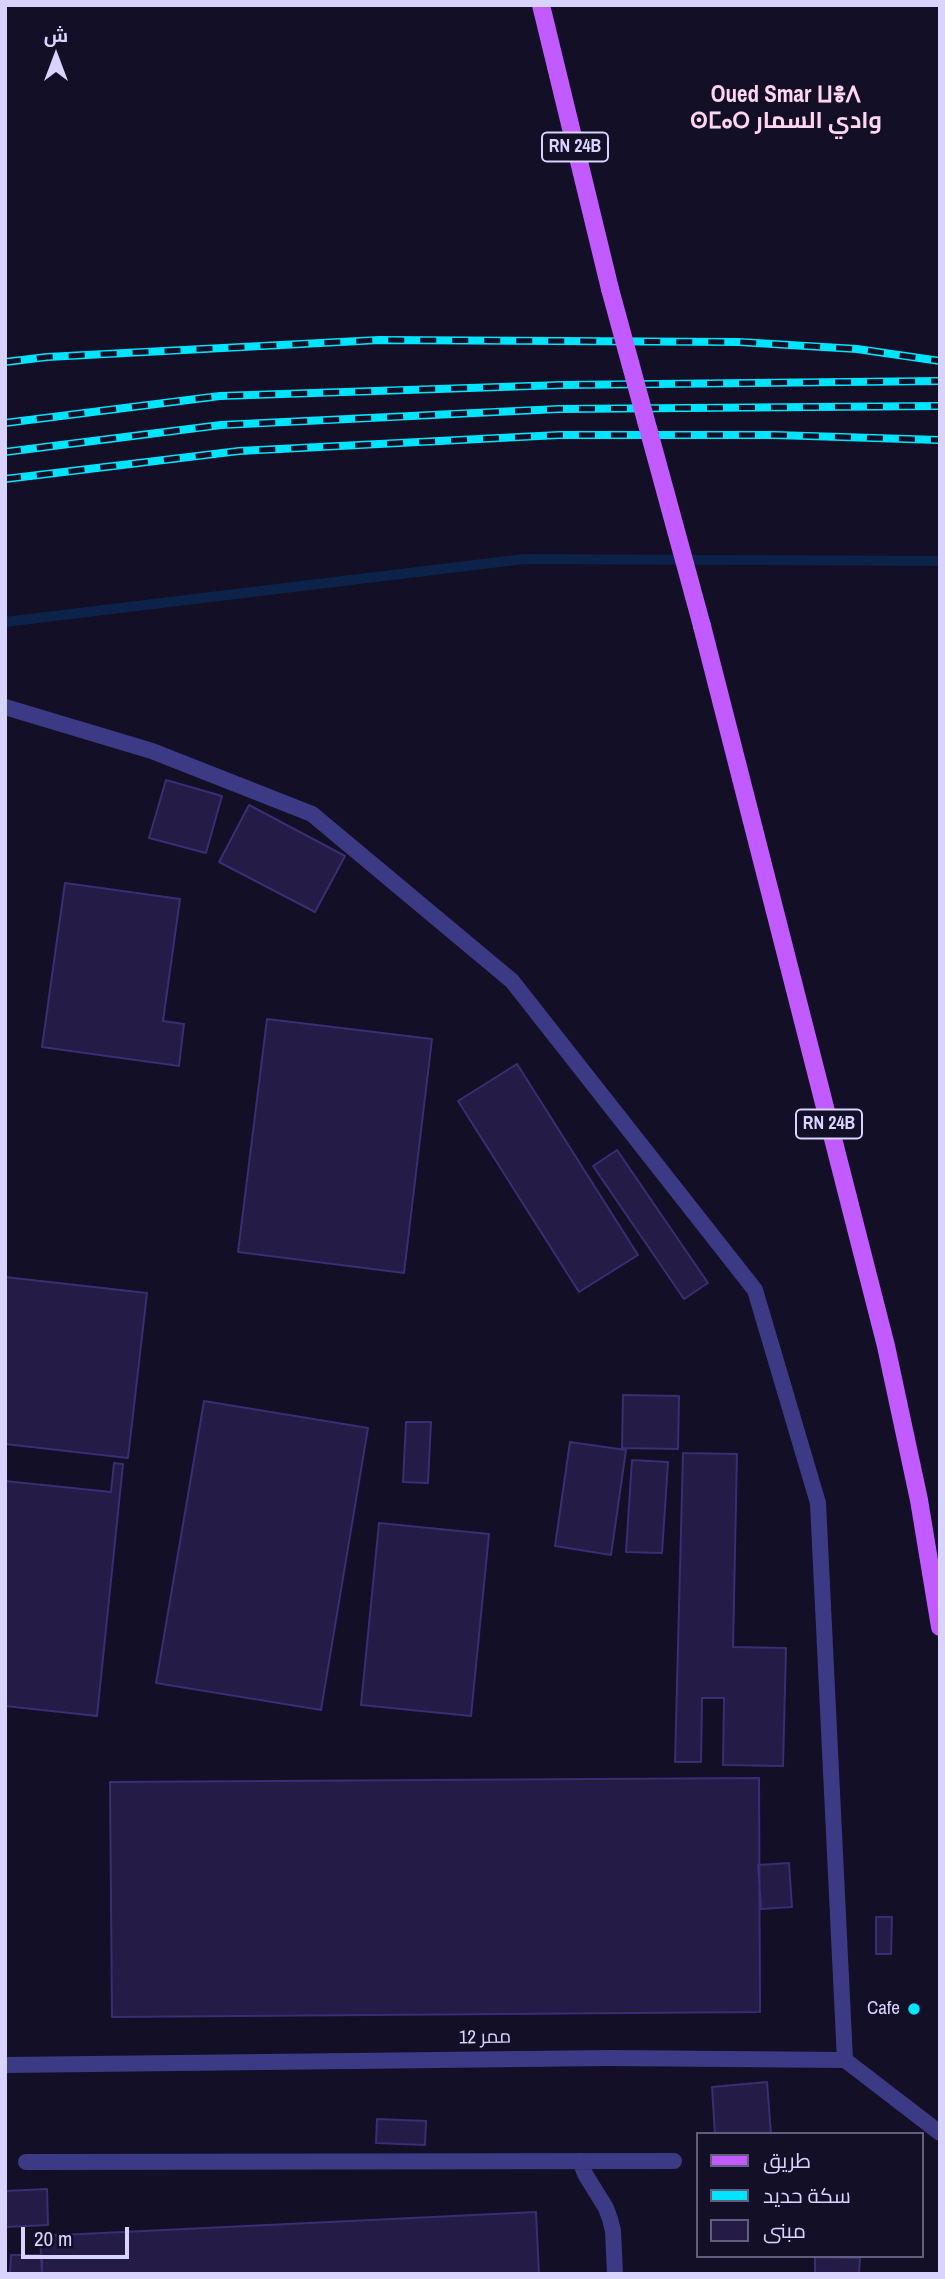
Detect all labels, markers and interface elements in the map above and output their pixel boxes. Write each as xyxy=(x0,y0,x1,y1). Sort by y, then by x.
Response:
north arrow xyxy=(21,21,91,91)
text: ش xyxy=(44,22,68,48)
district label: Oued Smar ⵡⴻⴷ ⵙⵎⴰⵔ وادي السمار xyxy=(690,82,882,136)
road number: RN 24B xyxy=(542,132,608,162)
road number: RN 24B xyxy=(796,1110,862,1139)
place label: Cafe xyxy=(867,1998,900,2020)
marker: Cafe xyxy=(906,2001,922,2017)
street label: ممر 12 xyxy=(459,2026,511,2050)
legend xyxy=(696,2132,924,2258)
text: طريق xyxy=(763,2146,811,2175)
text: سكة حديد xyxy=(763,2181,851,2210)
scale bar xyxy=(24,2212,133,2256)
text: مبنى xyxy=(763,2216,806,2245)
text: 20 m xyxy=(34,2224,72,2253)

